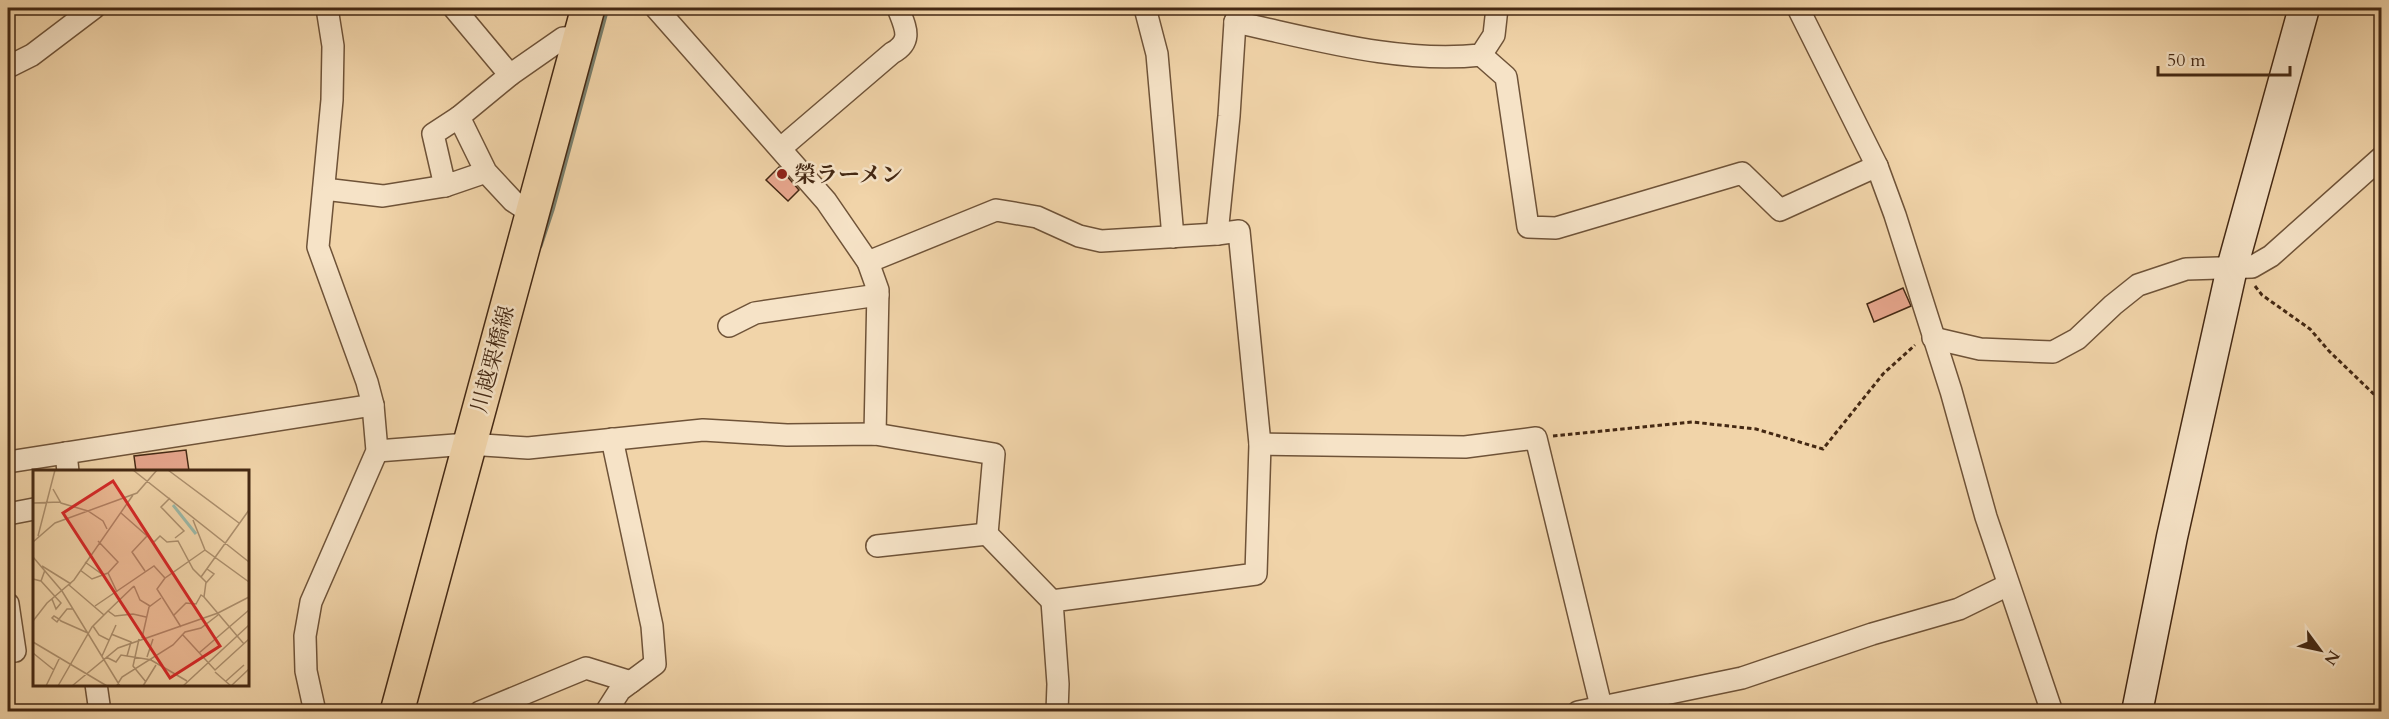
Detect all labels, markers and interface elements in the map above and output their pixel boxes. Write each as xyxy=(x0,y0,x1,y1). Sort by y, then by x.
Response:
scale bar xyxy=(2158,39,2290,77)
text: 50 m xyxy=(2167,48,2206,73)
place label: 榮ラーメン xyxy=(794,160,903,190)
marker: 榮ラーメン xyxy=(775,167,789,181)
street label: 川越栗橋線 xyxy=(464,302,522,416)
inset map xyxy=(33,470,249,686)
north arrow xyxy=(2290,620,2350,680)
text: N xyxy=(2319,646,2345,670)

